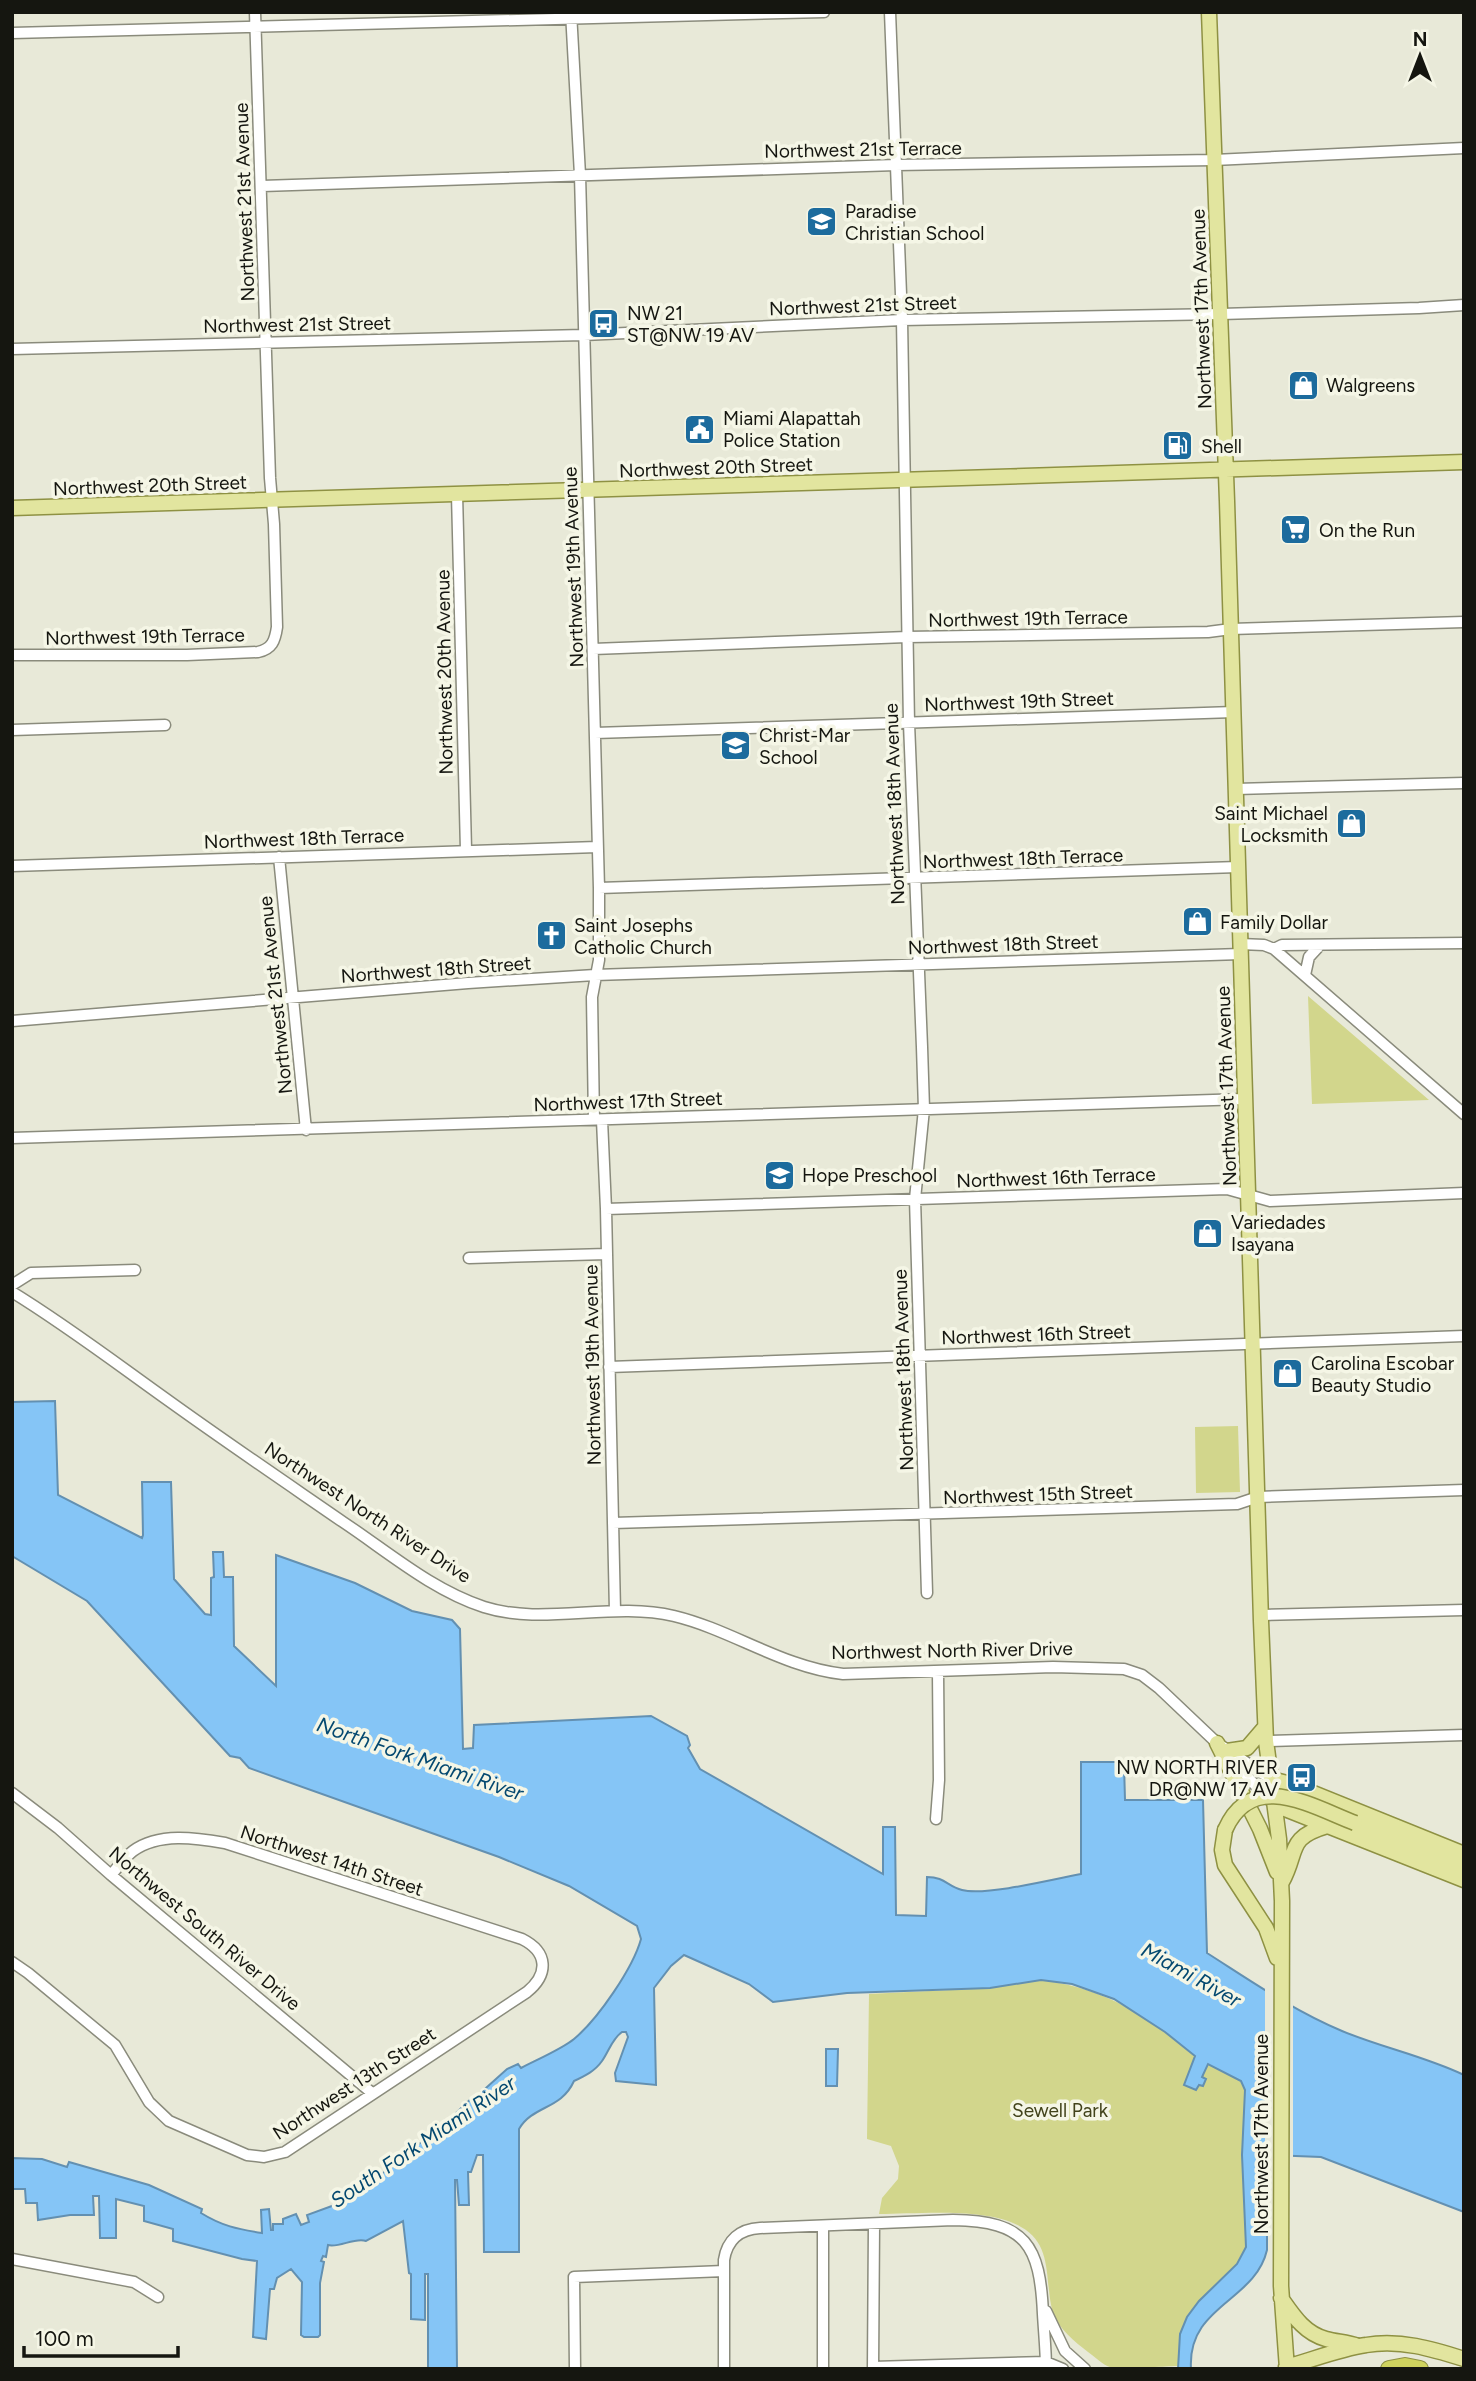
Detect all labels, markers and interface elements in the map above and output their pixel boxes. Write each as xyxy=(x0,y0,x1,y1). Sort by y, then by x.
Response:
north arrow xyxy=(1385,21,1455,91)
text: N xyxy=(1413,28,1427,51)
street label: Northwest 21st Avenue xyxy=(230,102,259,302)
street label: Northwest 21st Terrace xyxy=(764,136,962,163)
place label: Paradise Christian School xyxy=(845,200,984,245)
school or university icon: Paradise Christian School xyxy=(805,205,839,239)
street label: Northwest 17th Avenue xyxy=(1187,208,1216,410)
street label: Northwest 21st Street xyxy=(769,291,957,320)
place label: NW 21 ST@NW 19 AV xyxy=(627,302,754,347)
bus stop icon: NW 21 ST@NW 19 AV xyxy=(587,307,621,341)
street label: Northwest 21st Street xyxy=(203,311,391,338)
shop icon: Walgreens xyxy=(1286,368,1320,402)
place label: Walgreens xyxy=(1326,374,1415,397)
place label: Miami Alapattah Police Station xyxy=(723,407,861,452)
public building icon: Miami Alapattah Police Station xyxy=(683,412,717,446)
fuel station icon: Shell xyxy=(1161,429,1195,463)
place label: Shell xyxy=(1201,435,1242,458)
street label: Northwest 20th Street xyxy=(619,453,813,482)
street label: Northwest 19th Avenue xyxy=(559,466,588,668)
street label: Northwest 20th Street xyxy=(53,471,247,500)
supermarket icon: On the Run xyxy=(1279,513,1313,547)
place label: On the Run xyxy=(1319,519,1415,542)
street label: Northwest 20th Avenue xyxy=(431,569,458,775)
street label: Northwest 19th Terrace xyxy=(928,605,1128,632)
street label: Northwest 19th Terrace xyxy=(45,623,245,650)
street label: Northwest 19th Street xyxy=(924,687,1114,716)
street label: Northwest 18th Avenue xyxy=(879,703,910,905)
place label: Christ-Mar School xyxy=(759,724,851,769)
school or university icon: Christ-Mar School xyxy=(719,729,753,763)
place label: Saint Michael Locksmith xyxy=(1214,802,1328,847)
shop icon: Saint Michael Locksmith xyxy=(1334,807,1368,841)
street label: Northwest 18th Terrace xyxy=(203,824,405,853)
street label: Northwest 18th Terrace xyxy=(922,844,1124,873)
street label: Northwest 21st Avenue xyxy=(254,895,297,1095)
shop icon: Family Dollar xyxy=(1180,905,1214,939)
place label: Family Dollar xyxy=(1220,911,1328,934)
place label: Saint Josephs Catholic Church xyxy=(574,914,712,959)
church icon: Saint Josephs Catholic Church xyxy=(534,919,568,953)
street label: Northwest 18th Street xyxy=(907,930,1099,959)
street label: Northwest 18th Street xyxy=(340,951,532,988)
street label: Northwest 17th Avenue xyxy=(1212,985,1241,1187)
street label: Northwest 17th Street xyxy=(533,1087,723,1116)
school or university icon: Hope Preschool xyxy=(762,1158,796,1192)
street label: Northwest 16th Terrace xyxy=(956,1163,1156,1192)
place label: Hope Preschool xyxy=(802,1164,937,1187)
place label: Variedades Isayana xyxy=(1231,1211,1326,1256)
shop icon: Variedades Isayana xyxy=(1191,1216,1225,1250)
street label: Northwest 19th Avenue xyxy=(579,1264,606,1466)
street label: Northwest 18th Avenue xyxy=(888,1269,919,1471)
street label: Northwest 16th Street xyxy=(941,1320,1131,1349)
place label: Carolina Escobar Beauty Studio xyxy=(1311,1352,1455,1397)
shop icon: Carolina Escobar Beauty Studio xyxy=(1271,1357,1305,1391)
street label: Northwest North River Drive xyxy=(260,1437,475,1588)
street label: Northwest 15th Street xyxy=(943,1480,1133,1509)
street label: Northwest North River Drive xyxy=(831,1637,1073,1664)
water label: North Fork Miami River xyxy=(314,1711,528,1806)
place label: NW NORTH RIVER DR@NW 17 AV xyxy=(1116,1756,1278,1801)
bus stop icon: NW NORTH RIVER DR@NW 17 AV xyxy=(1284,1761,1318,1795)
street label: Northwest 14th Street xyxy=(238,1820,426,1901)
street label: Northwest South River Drive xyxy=(104,1842,305,2015)
water label: Miami River xyxy=(1137,1937,1246,2013)
street label: Northwest 13th Street xyxy=(269,2022,440,2145)
street label: Northwest 17th Avenue xyxy=(1250,2034,1273,2234)
water label: South Fork Miami River xyxy=(325,2070,521,2213)
park label: Sewell Park xyxy=(1012,2099,1109,2122)
scale bar xyxy=(24,2314,178,2358)
text: 100 m xyxy=(35,2326,94,2351)

